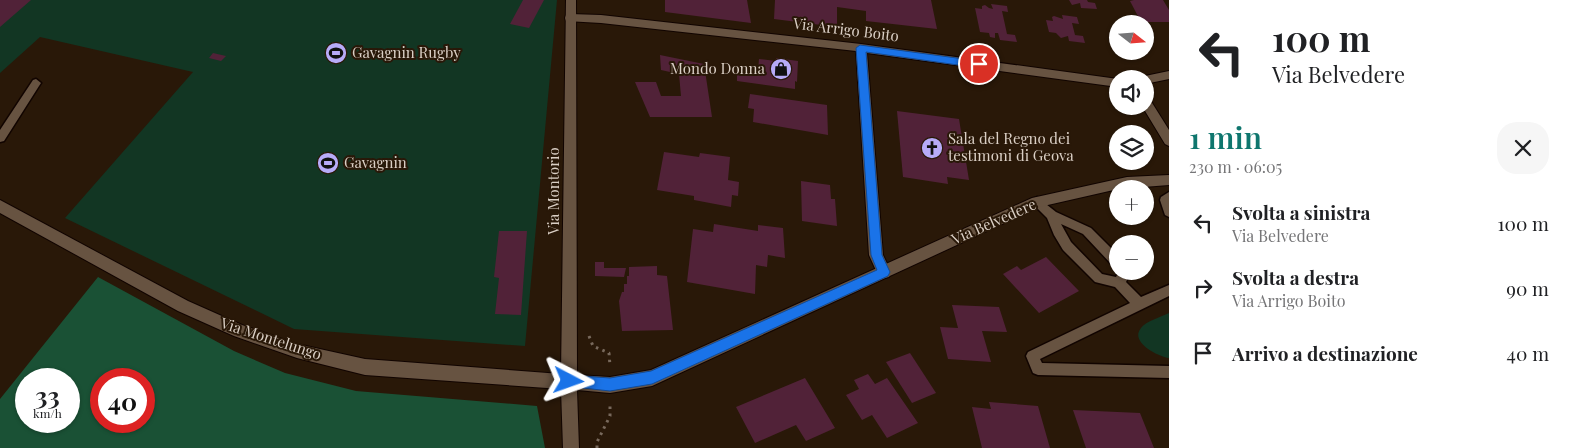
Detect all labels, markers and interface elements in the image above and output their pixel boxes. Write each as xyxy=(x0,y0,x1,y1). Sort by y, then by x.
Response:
street label: Via Arrigo Boito xyxy=(791,12,900,45)
text: 100 m xyxy=(1272,14,1370,61)
north arrow xyxy=(1109,15,1154,60)
map controls xyxy=(1109,15,1154,280)
icon: left xyxy=(1189,20,1254,85)
sports icon: Gavagnin Rugby xyxy=(324,41,348,65)
place label: Gavagnin Rugby xyxy=(352,42,461,62)
pin xyxy=(958,43,1000,85)
icon: arrive xyxy=(965,50,993,78)
shop icon: Mondo Donna xyxy=(769,57,793,81)
place label: Mondo Donna xyxy=(670,58,766,78)
text: Via Belvedere xyxy=(1272,59,1405,89)
button: sound xyxy=(1109,70,1154,115)
text: 1 min xyxy=(1189,117,1262,157)
button: close xyxy=(1497,122,1549,174)
button: layers xyxy=(1109,125,1154,170)
place label: Sala del Regno dei testimoni di Geova xyxy=(948,128,1074,165)
church icon: Sala del Regno dei testimoni di Geova xyxy=(920,136,944,160)
street label: Via Montorio xyxy=(543,147,563,236)
sports icon: Gavagnin xyxy=(316,151,340,175)
place label: Gavagnin xyxy=(344,152,407,172)
text: 230 m · 06:05 xyxy=(1189,156,1282,177)
button: + xyxy=(1109,180,1154,225)
street label: Via Belvedere xyxy=(947,193,1039,249)
text: Svolta a sinistra xyxy=(1232,199,1370,225)
icon: left xyxy=(1189,209,1217,237)
text: 100 m xyxy=(1498,210,1549,236)
text: Via Belvedere xyxy=(1232,225,1329,246)
button: − xyxy=(1109,235,1154,280)
text: Svolta a destra xyxy=(1232,264,1359,290)
icon: right xyxy=(1189,274,1217,302)
text: 90 m xyxy=(1506,275,1549,301)
text: Via Arrigo Boito xyxy=(1232,290,1345,311)
street label: Via Montelungo xyxy=(217,312,324,364)
icon: arrive xyxy=(1189,339,1217,367)
text: Arrivo a destinazione xyxy=(1232,340,1418,366)
text: 40 m xyxy=(1507,340,1549,366)
position arrow xyxy=(542,354,594,406)
speed limit sign: 40 xyxy=(90,368,155,433)
text: 33 xyxy=(35,378,60,411)
text: km/h xyxy=(33,405,62,421)

